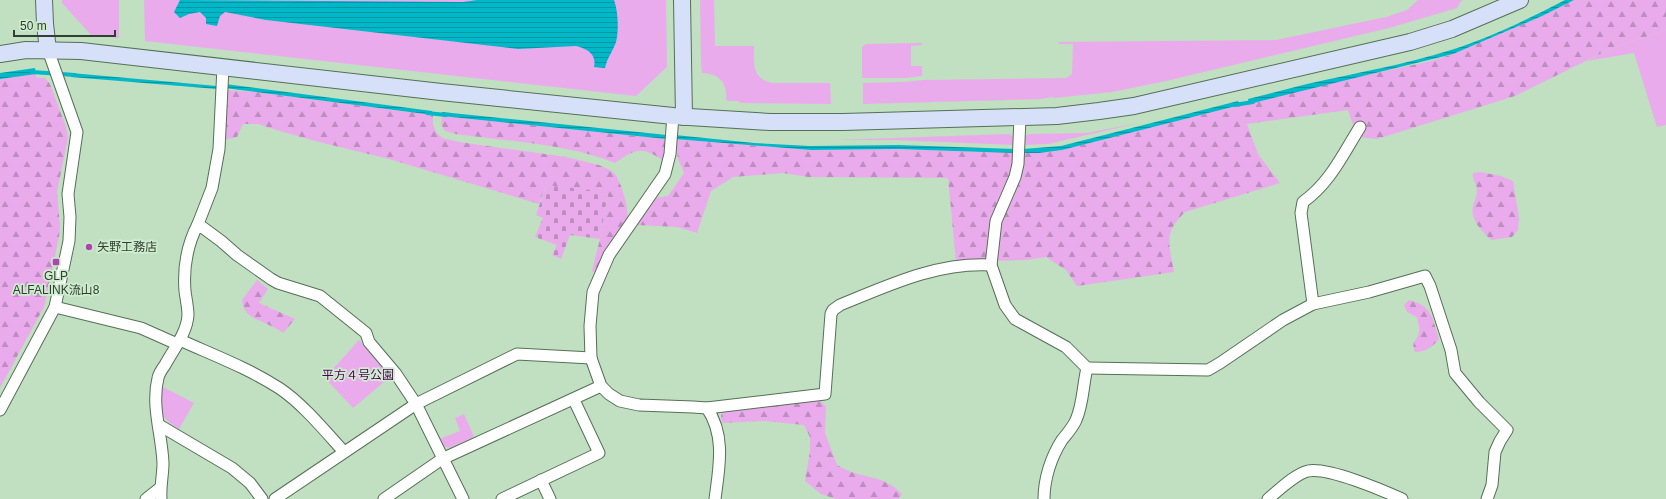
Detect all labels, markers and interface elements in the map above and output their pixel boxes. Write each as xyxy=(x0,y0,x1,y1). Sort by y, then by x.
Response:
scale bar xyxy=(14,12,115,38)
text: 50 m xyxy=(20,19,47,33)
place label: 矢野工務店 xyxy=(97,240,157,254)
marker: 矢野工務店 xyxy=(84,242,94,252)
marker: GLP ALFALINK流山8 xyxy=(51,257,61,267)
place label: GLP ALFALINK流山8 xyxy=(13,269,100,297)
park label: 平方４号公園 xyxy=(322,368,394,382)

